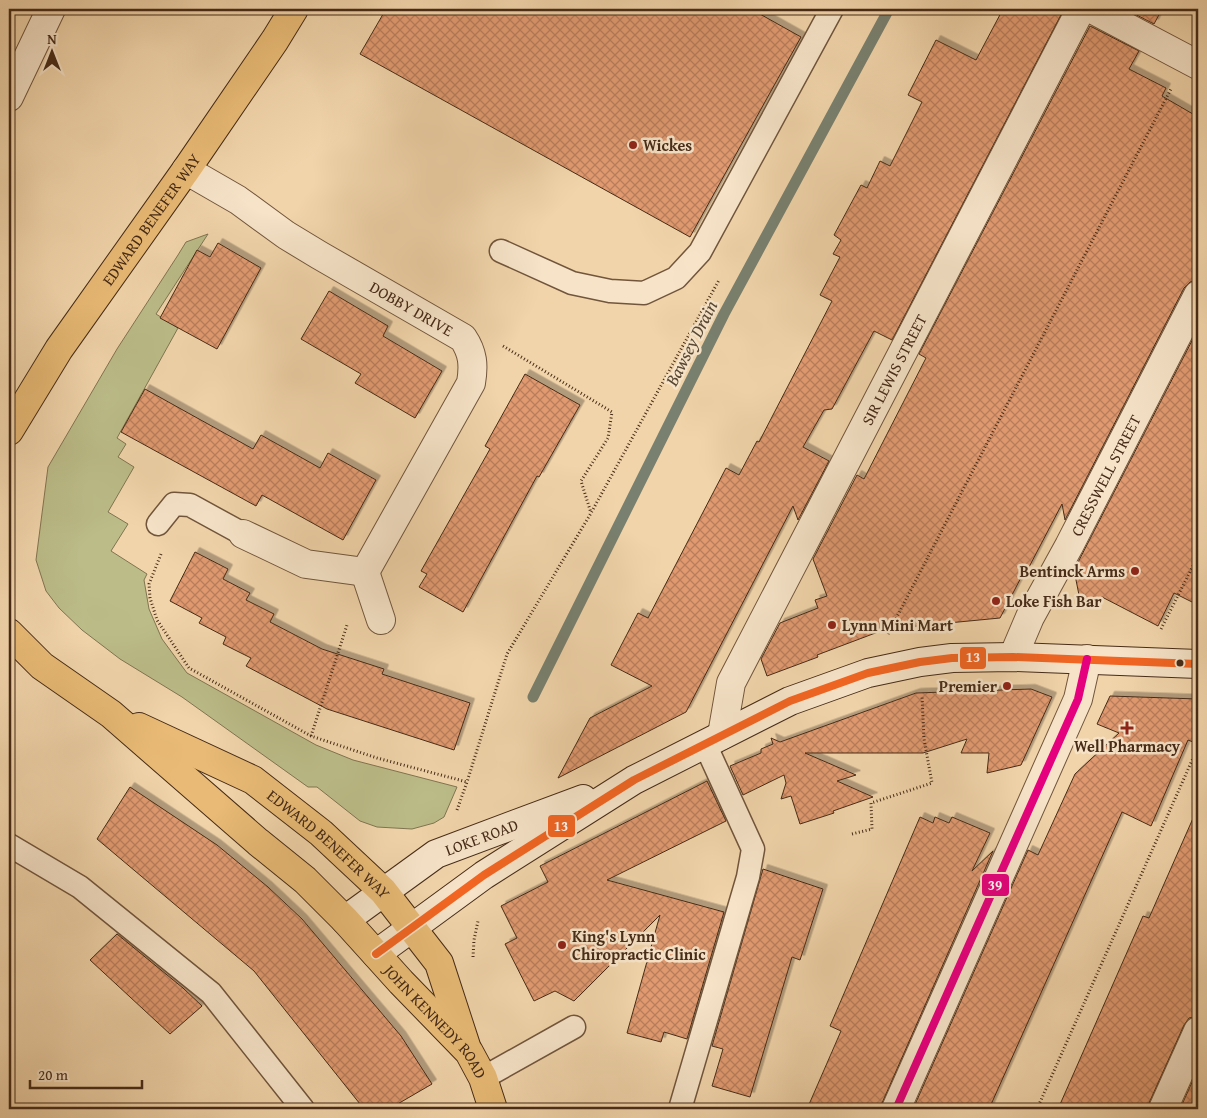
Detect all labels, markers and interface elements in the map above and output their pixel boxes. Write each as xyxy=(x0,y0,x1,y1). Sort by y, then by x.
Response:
north arrow xyxy=(28,28,78,78)
text: N xyxy=(47,29,57,49)
place label: Wickes xyxy=(643,133,692,157)
marker: Wickes xyxy=(627,139,639,151)
street label: EDWARD BENEFER WAY xyxy=(96,148,206,290)
street label: DOBBY DRIVE xyxy=(365,275,458,342)
water label: Bawsey Drain xyxy=(657,296,724,391)
street label: SIR LEWIS STREET xyxy=(855,310,933,429)
street label: CRESSWELL STREET xyxy=(1064,410,1147,540)
place label: Bentinck Arms xyxy=(1019,559,1125,583)
marker: Bentinck Arms xyxy=(1129,565,1141,577)
place label: Loke Fish Bar xyxy=(1006,589,1102,613)
marker: Loke Fish Bar xyxy=(990,595,1002,607)
place label: Lynn Mini Mart xyxy=(842,613,953,637)
marker: Lynn Mini Mart xyxy=(826,619,838,631)
line badge: 13 xyxy=(959,646,987,670)
text: 13 xyxy=(966,647,980,667)
unlabelled marker xyxy=(1175,658,1185,668)
place label: Premier xyxy=(939,674,998,698)
marker: Premier xyxy=(1001,680,1013,692)
marker: Well Pharmacy xyxy=(1121,722,1133,734)
place label: Well Pharmacy xyxy=(1074,734,1181,758)
street label: EDWARD BENEFER WAY xyxy=(262,783,397,904)
street label: LOKE ROAD xyxy=(441,812,522,862)
line badge: 13 xyxy=(547,814,576,838)
text: 13 xyxy=(554,816,568,836)
line badge: 39 xyxy=(981,873,1010,897)
text: 39 xyxy=(988,875,1002,895)
place label: King's Lynn Chiropractic Clinic xyxy=(572,924,706,966)
marker: King's Lynn Chiropractic Clinic xyxy=(556,939,568,951)
street label: JOHN KENNEDY ROAD xyxy=(377,957,493,1083)
scale bar xyxy=(30,1058,142,1090)
text: 20 m xyxy=(38,1064,69,1085)

